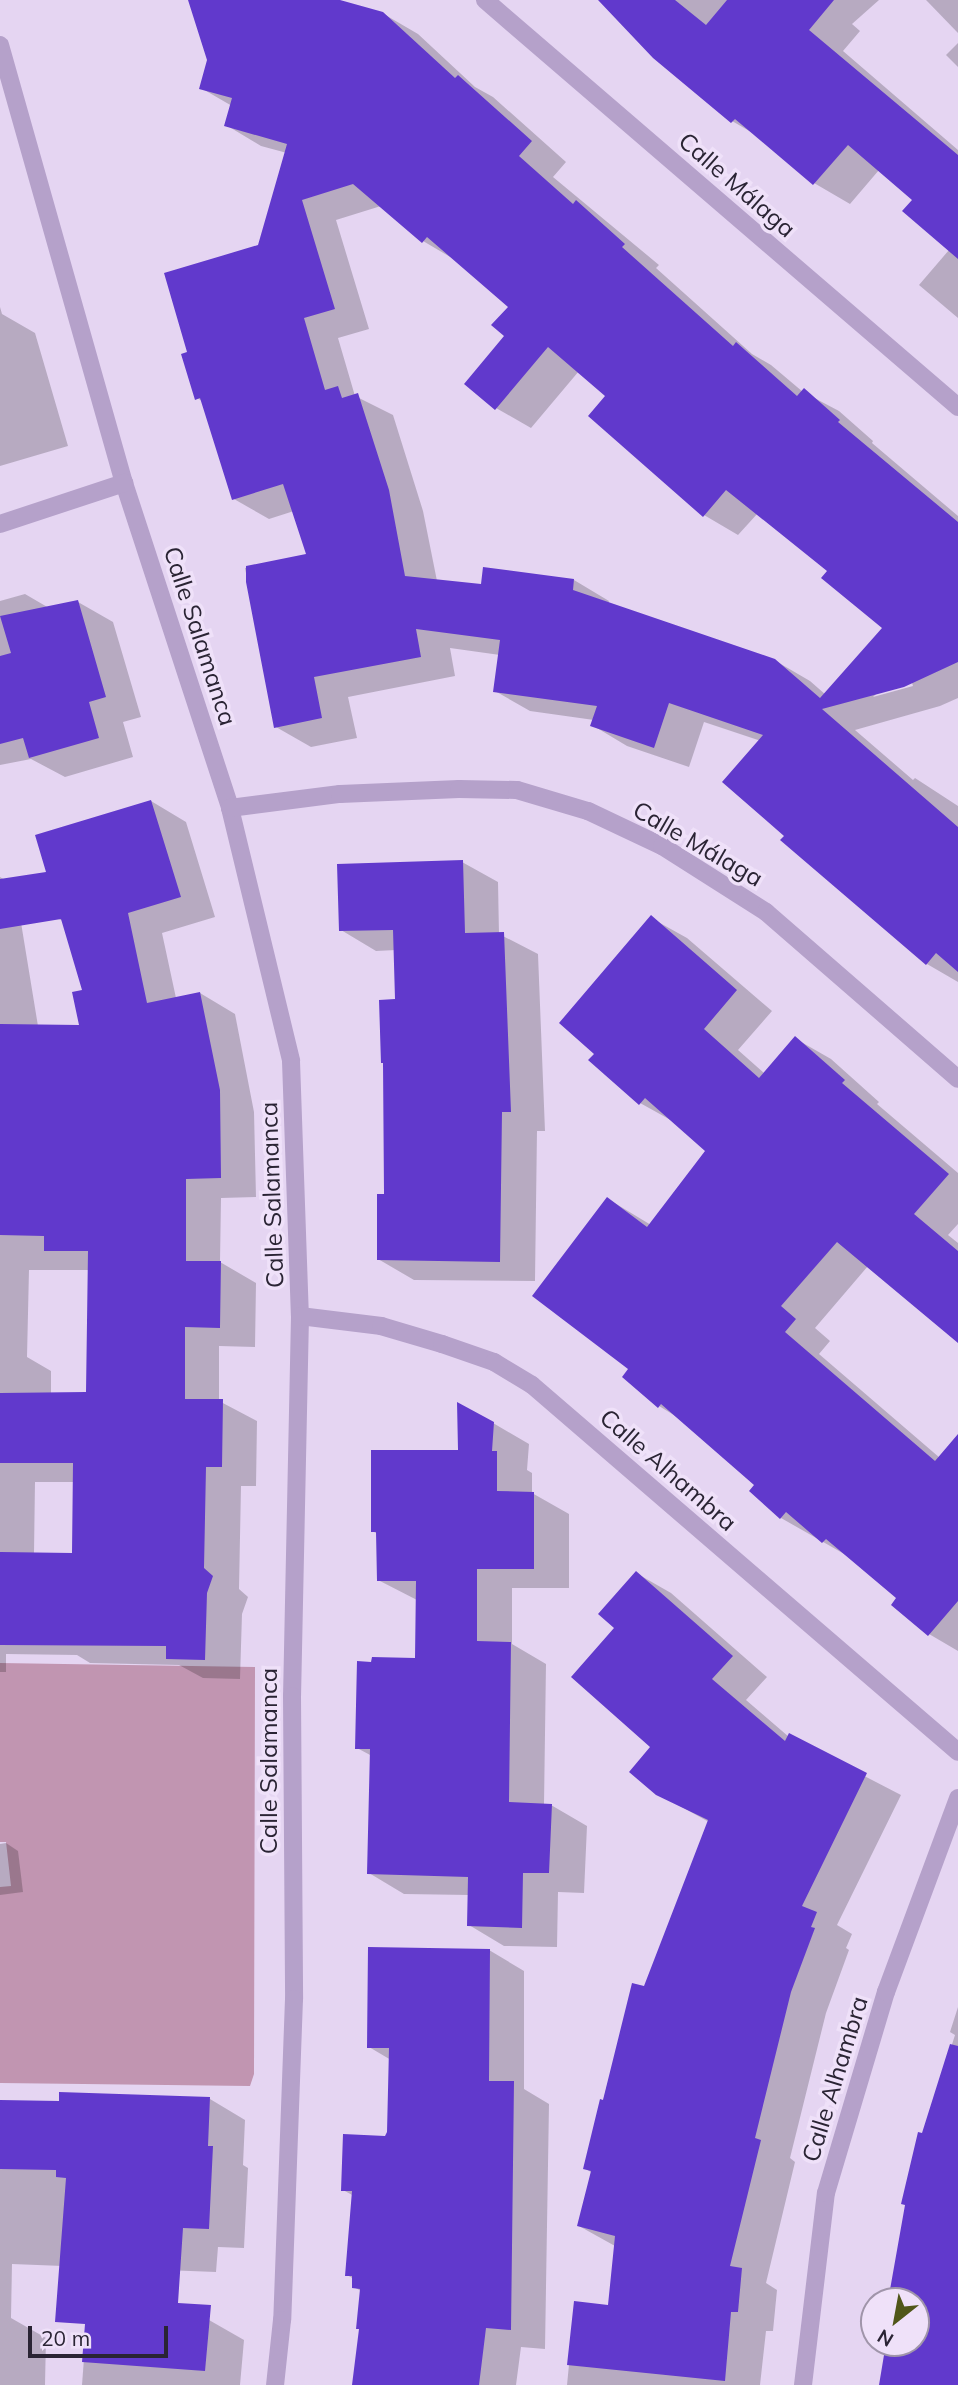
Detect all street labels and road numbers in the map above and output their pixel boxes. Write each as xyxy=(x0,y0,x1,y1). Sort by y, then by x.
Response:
street label: Calle Málaga xyxy=(673,127,801,243)
street label: Calle Salamanca xyxy=(158,543,242,729)
street label: Calle Málaga xyxy=(628,795,768,893)
street label: Calle Salamanca xyxy=(254,1101,290,1289)
street label: Calle Alhambra xyxy=(594,1403,742,1537)
street label: Calle Salamanca xyxy=(255,1668,283,1854)
street label: Calle Alhambra xyxy=(796,1993,874,2165)

